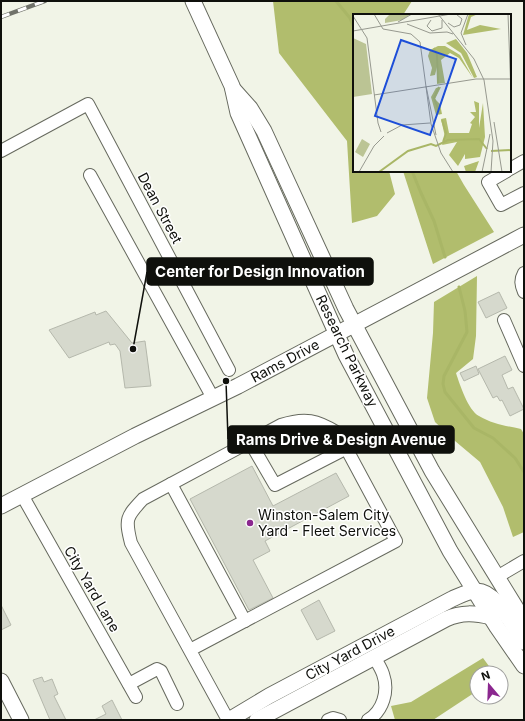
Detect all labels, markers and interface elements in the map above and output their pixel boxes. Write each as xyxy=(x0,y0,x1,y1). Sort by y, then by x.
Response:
inset map xyxy=(353,14,511,172)
street label: Dean Street xyxy=(135,169,186,247)
callout: Center for Design Innovation xyxy=(147,258,373,285)
text: Center for Design Innovation xyxy=(155,262,365,281)
street label: Research Parkway xyxy=(313,292,382,410)
street label: Rams Drive xyxy=(248,335,322,386)
callout: Rams Drive & Design Avenue xyxy=(228,426,454,453)
text: Rams Drive & Design Avenue xyxy=(236,430,446,449)
place label: Winston-Salem City Yard - Fleet Services xyxy=(258,506,396,539)
marker: Winston-Salem City Yard - Fleet Services xyxy=(245,518,255,528)
street label: City Yard Lane xyxy=(61,543,124,635)
street label: City Yard Drive xyxy=(302,622,397,683)
north arrow xyxy=(469,665,509,705)
text: N xyxy=(479,668,492,684)

